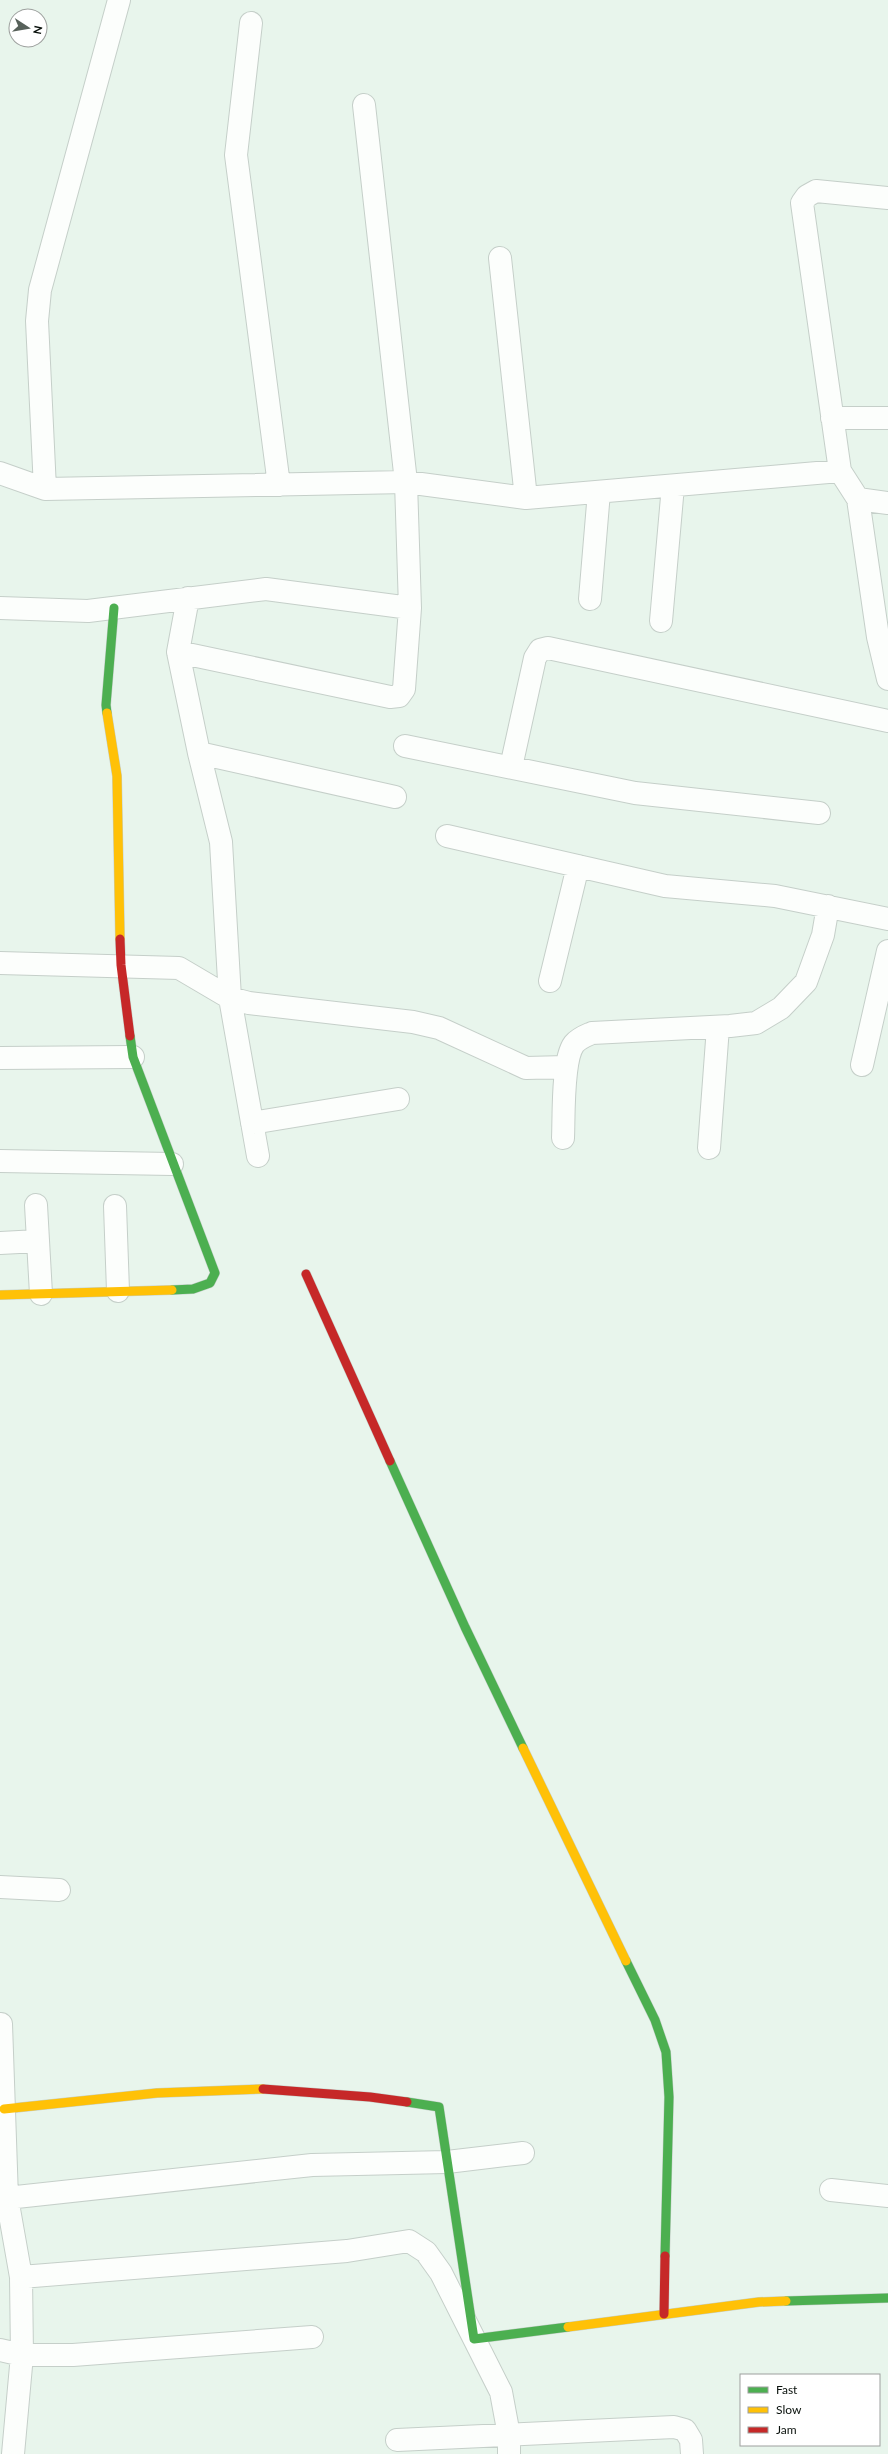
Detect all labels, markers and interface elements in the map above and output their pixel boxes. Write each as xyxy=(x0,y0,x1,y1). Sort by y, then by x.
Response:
north arrow xyxy=(8,8,48,48)
text: N xyxy=(31,25,46,36)
legend xyxy=(740,2374,880,2446)
text: Fast xyxy=(776,2382,798,2397)
text: Slow xyxy=(776,2402,802,2417)
text: Jam xyxy=(776,2422,797,2437)

